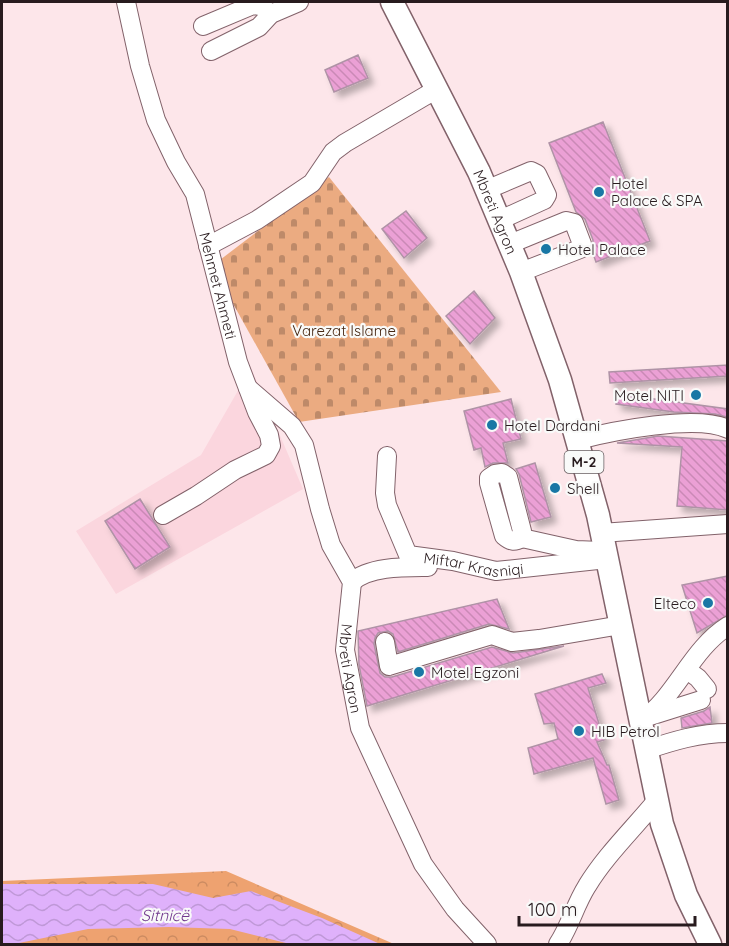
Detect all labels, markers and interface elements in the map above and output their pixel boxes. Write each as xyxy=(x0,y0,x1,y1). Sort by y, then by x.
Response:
street label: Mbreti Agron xyxy=(469,166,522,257)
place label: Hotel Palace & SPA xyxy=(611,174,703,210)
marker: Hotel Palace & SPA xyxy=(592,185,606,199)
street label: Mehmet Ahmeti xyxy=(196,230,241,341)
place label: Hotel Palace xyxy=(558,240,646,259)
marker: Hotel Palace xyxy=(539,242,553,256)
park label: Varezat Islame xyxy=(292,321,396,340)
place label: Motel NITI xyxy=(614,386,684,405)
marker: Motel NITI xyxy=(689,388,703,402)
place label: Hotel Dardani xyxy=(504,416,600,435)
marker: Hotel Dardani xyxy=(485,418,499,432)
road number: M-2 xyxy=(564,451,604,473)
place label: Shell xyxy=(567,479,599,498)
marker: Shell xyxy=(548,481,562,495)
street label: Miftar Krasniqi xyxy=(423,548,524,581)
place label: Elteco xyxy=(654,594,696,613)
marker: Elteco xyxy=(701,596,715,610)
street label: Mbreti Agron xyxy=(335,623,366,715)
place label: Motel Egzoni xyxy=(431,663,519,682)
marker: Motel Egzoni xyxy=(412,665,426,679)
place label: HIB Petrol xyxy=(591,722,660,741)
marker: HIB Petrol xyxy=(572,724,586,738)
scale bar xyxy=(519,889,694,927)
text: 100 m xyxy=(528,898,577,921)
water label: Sitnicë xyxy=(141,905,190,925)

